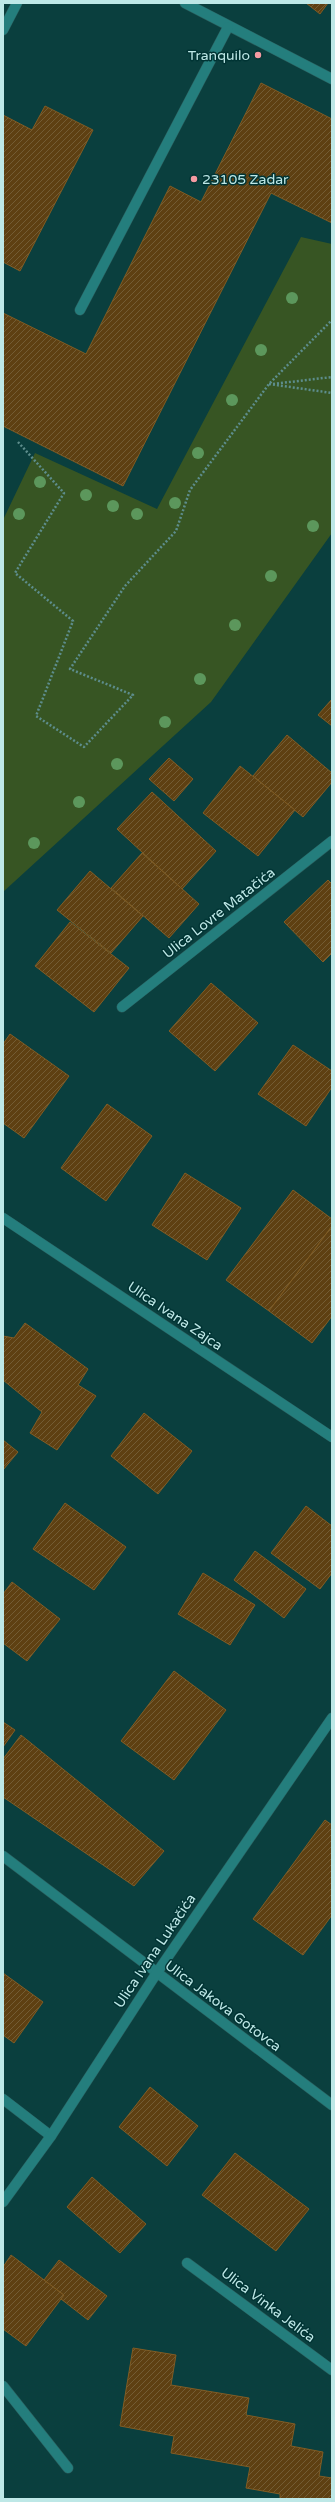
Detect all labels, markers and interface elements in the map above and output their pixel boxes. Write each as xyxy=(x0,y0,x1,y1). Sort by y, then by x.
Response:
place label: Tranquilo xyxy=(188,47,250,64)
marker: Tranquilo xyxy=(253,50,263,60)
place label: 23105 Zadar xyxy=(202,171,289,188)
marker: 23105 Zadar xyxy=(189,174,199,184)
street label: Ulica Lovre Matačića xyxy=(160,864,278,962)
street label: Ulica Ivana Zajca xyxy=(124,1278,226,1354)
street label: Ulica Ivana Lukačića xyxy=(111,1891,199,2011)
street label: Ulica Jakova Gotovca xyxy=(162,1957,284,2055)
street label: Ulica Vinka Jelića xyxy=(217,2264,319,2346)

